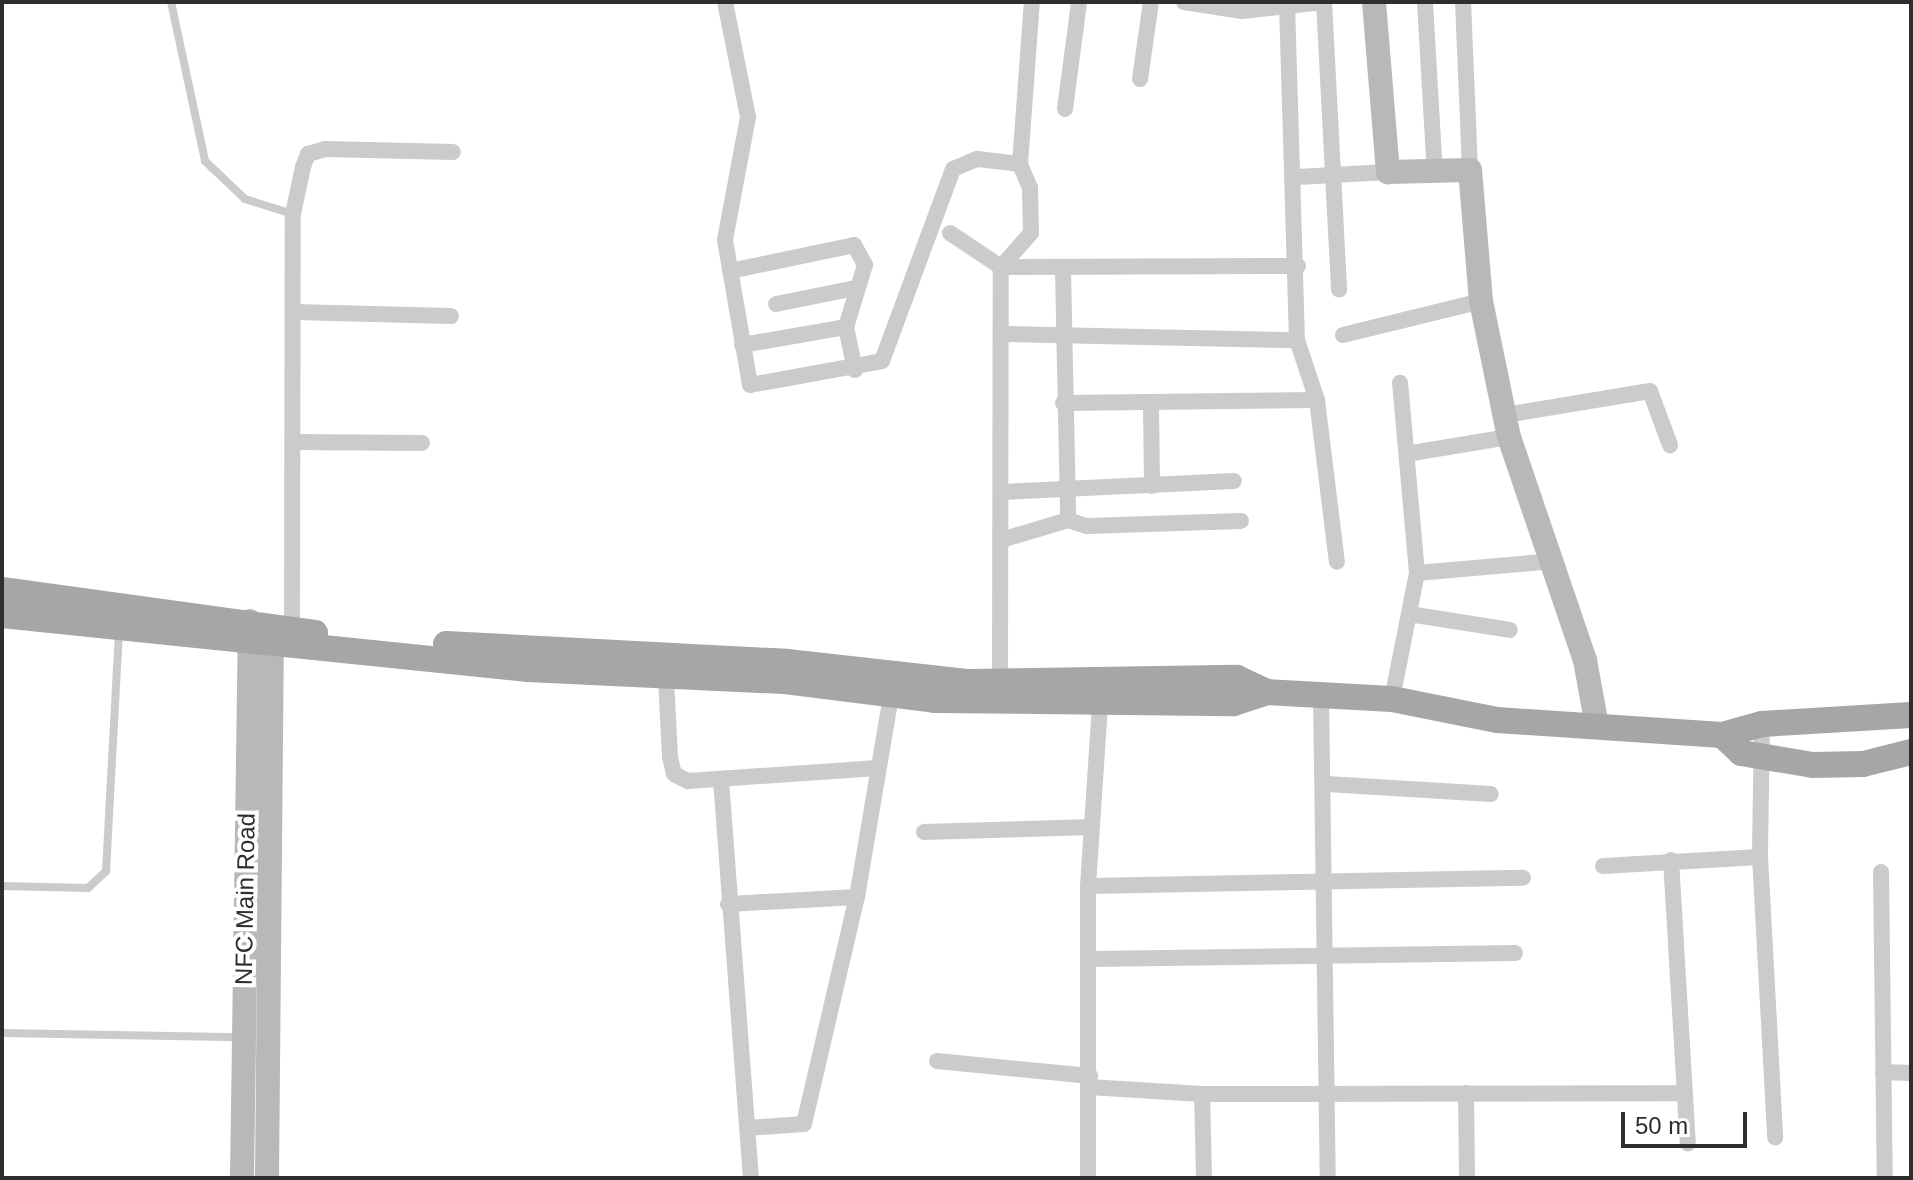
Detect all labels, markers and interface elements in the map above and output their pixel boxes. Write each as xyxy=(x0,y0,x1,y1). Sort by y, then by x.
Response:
street label: NFC Main Road xyxy=(229,813,261,985)
scale bar xyxy=(1625,1096,1751,1146)
text: 50 m xyxy=(1635,1112,1688,1139)

